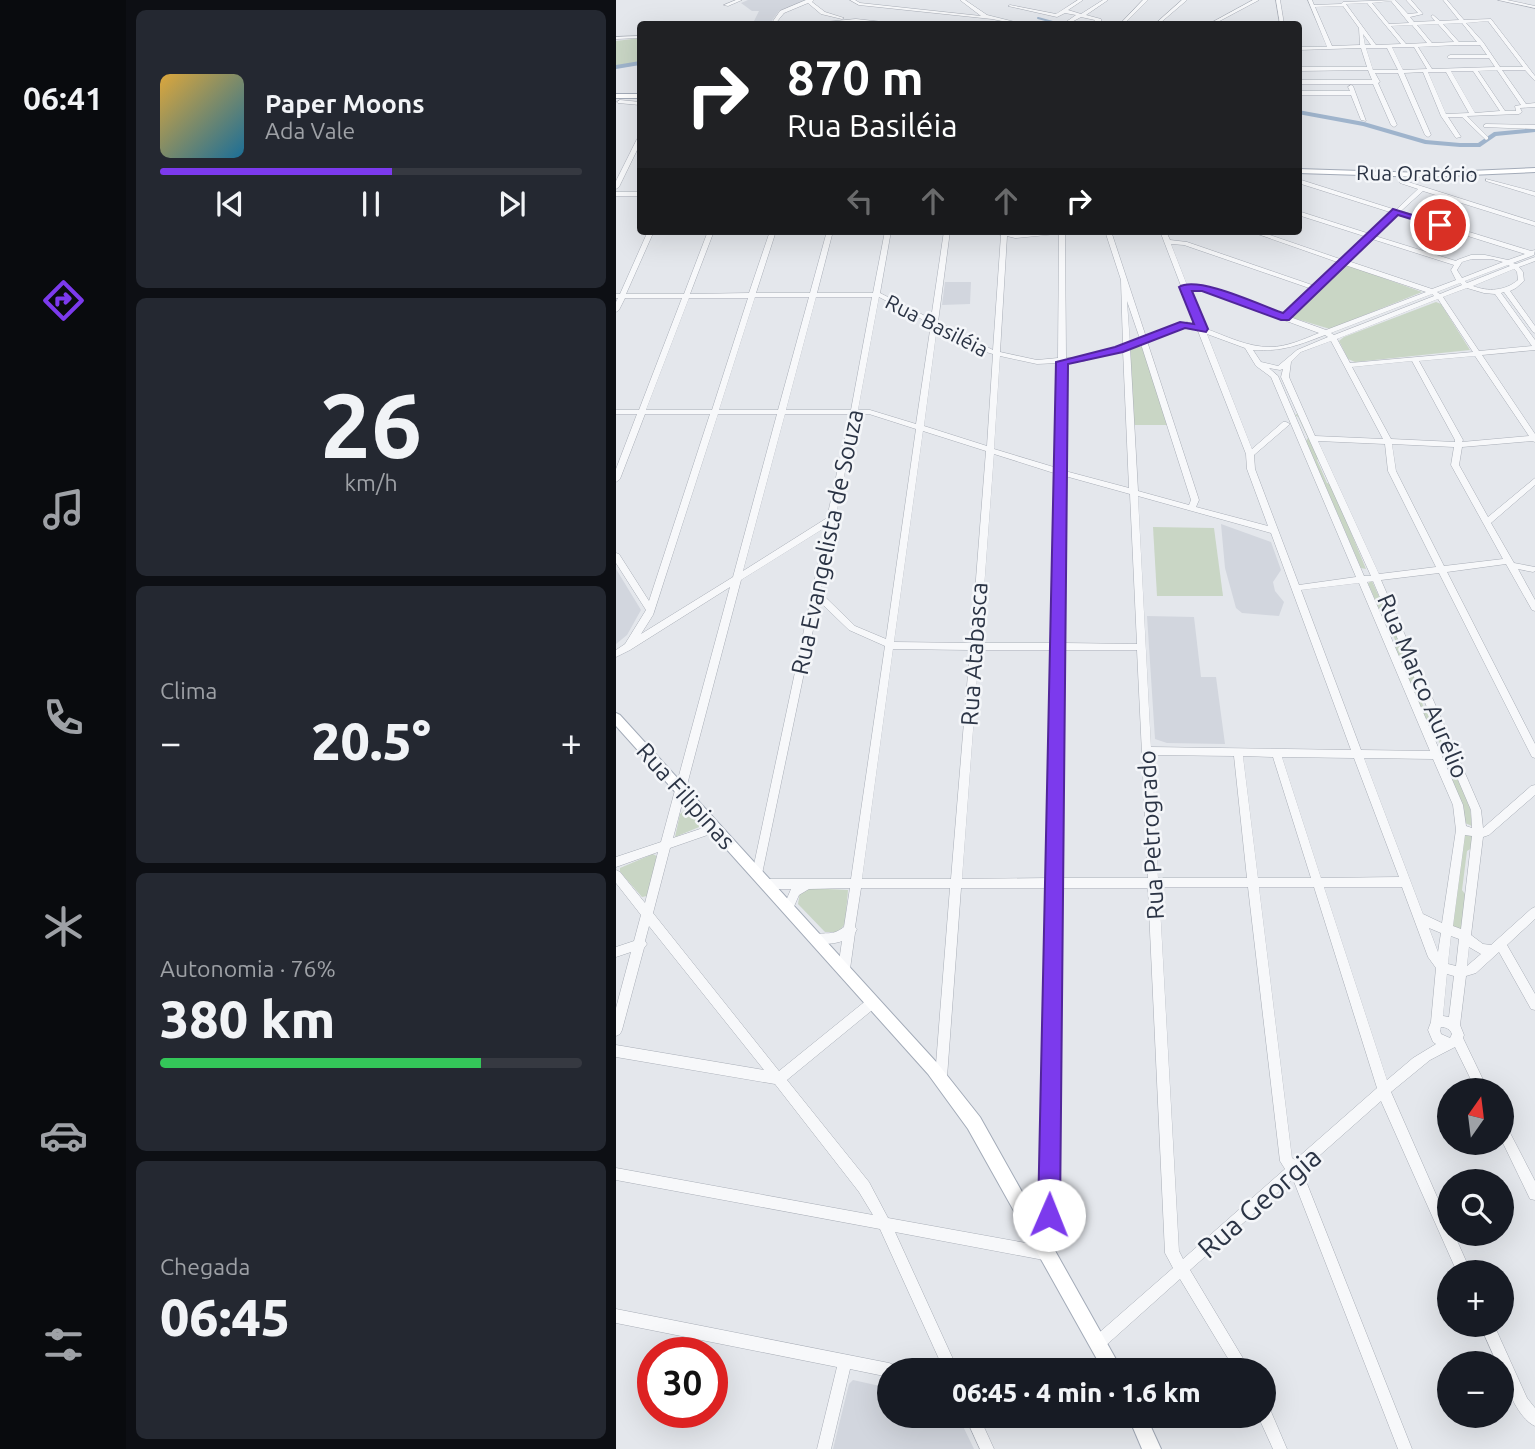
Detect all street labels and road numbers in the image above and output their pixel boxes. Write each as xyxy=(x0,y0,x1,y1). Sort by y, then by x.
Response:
street label: Rua Oratório xyxy=(1356,160,1478,186)
street label: Rua Basiléia xyxy=(882,289,992,361)
street label: Rua Evangelista de Souza xyxy=(786,407,868,677)
street label: Rua Atabasca xyxy=(956,581,992,727)
street label: Rua Marco Aurélio xyxy=(1372,590,1474,782)
street label: Rua Filipinas xyxy=(631,737,741,855)
street label: Rua Petrogrado xyxy=(1133,750,1169,920)
street label: Rua Georgia xyxy=(1191,1140,1327,1264)

